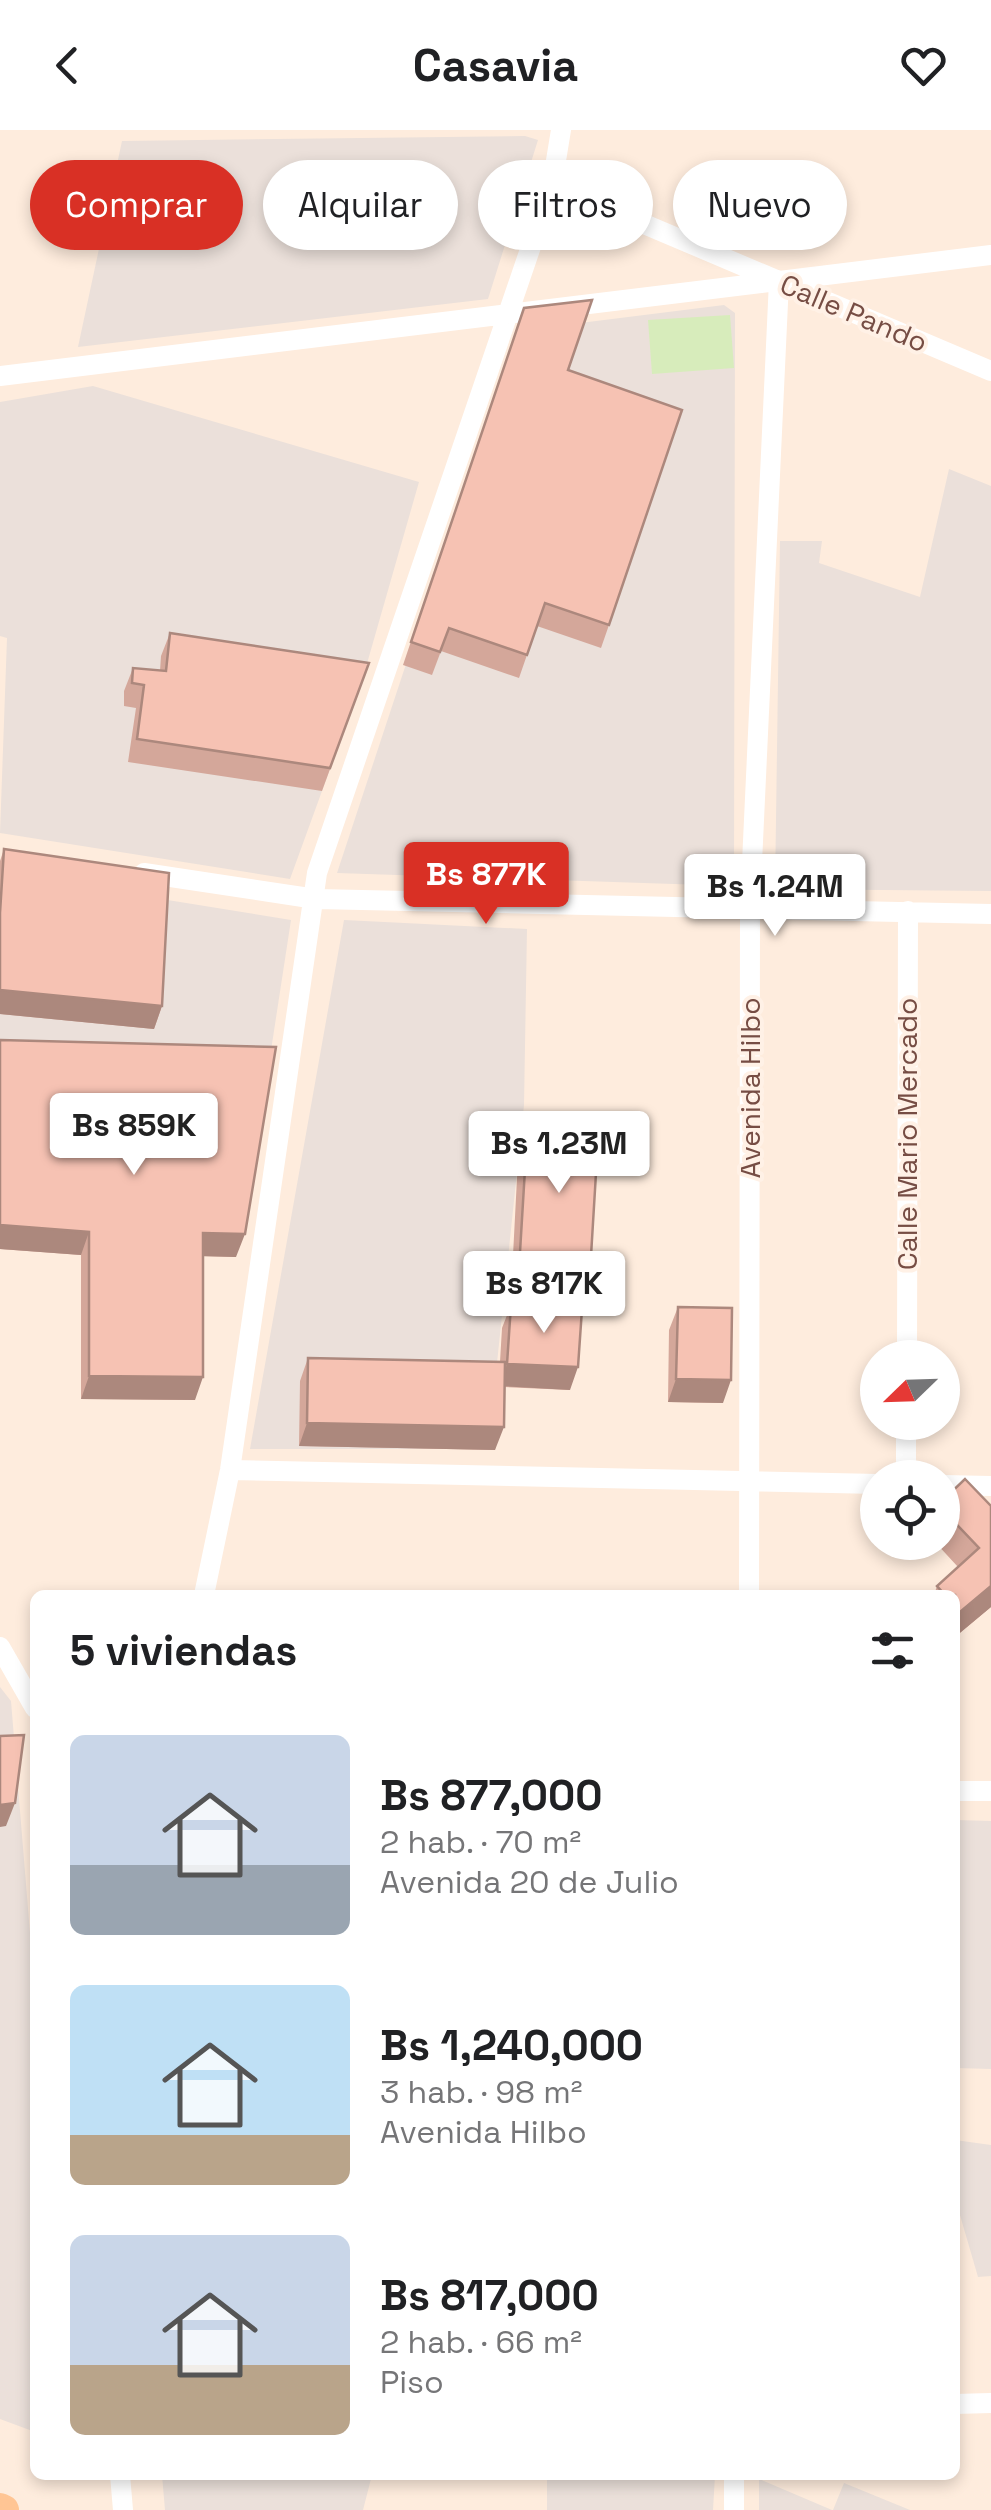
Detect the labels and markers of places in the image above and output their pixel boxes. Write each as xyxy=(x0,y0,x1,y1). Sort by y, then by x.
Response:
pin: Bs 877K xyxy=(394,842,578,927)
pin: Bs 1.24M xyxy=(672,854,878,939)
pin: Bs 859K xyxy=(42,1093,226,1178)
pin: Bs 1.23M xyxy=(456,1111,662,1196)
pin: Bs 817K xyxy=(452,1251,636,1336)

